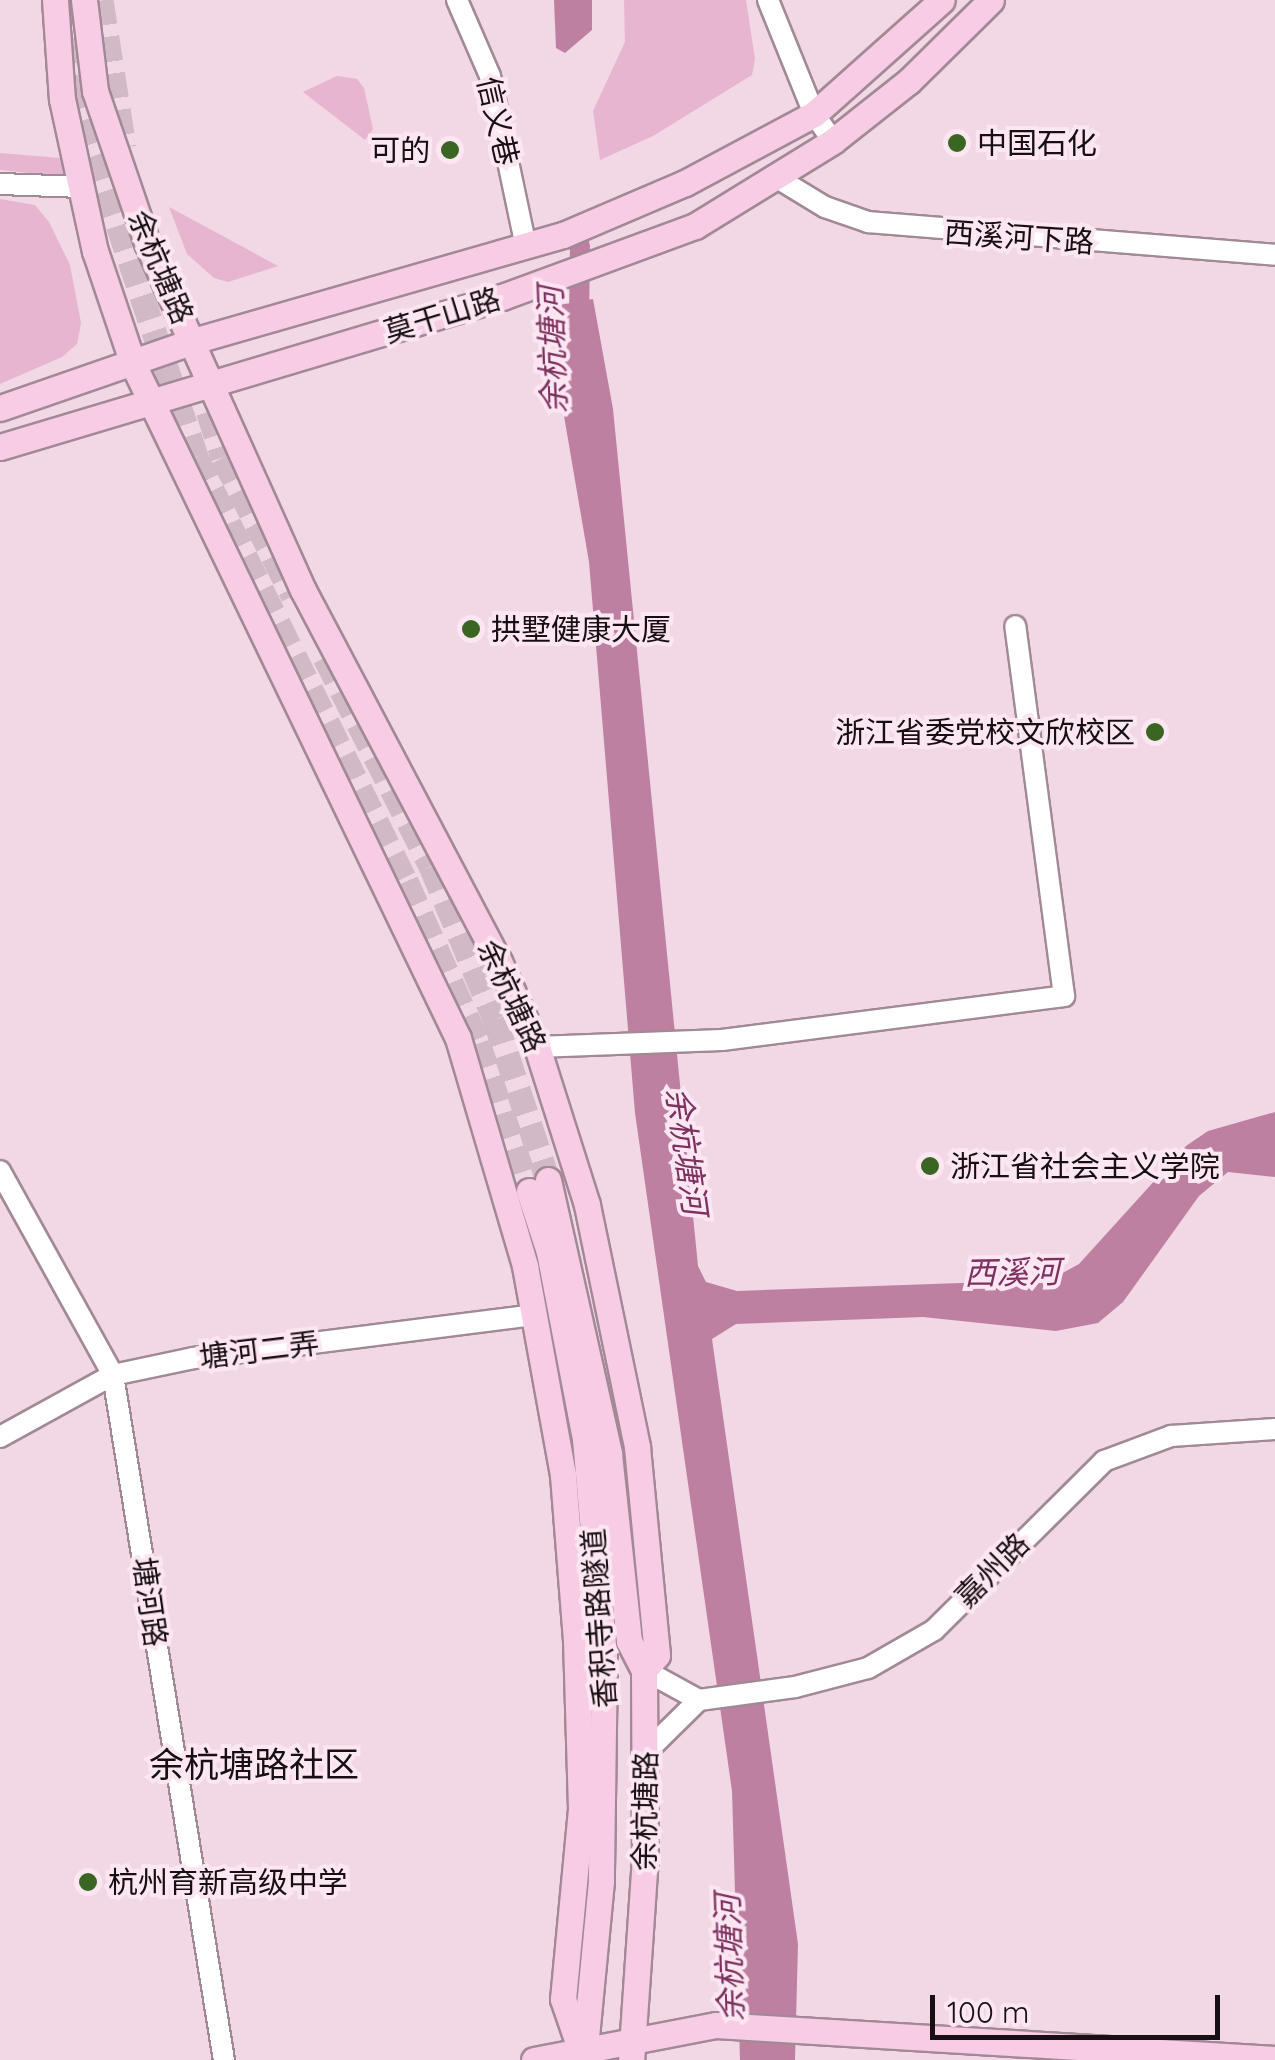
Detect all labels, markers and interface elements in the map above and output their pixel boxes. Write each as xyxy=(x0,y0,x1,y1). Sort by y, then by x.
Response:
street label: 信义巷 xyxy=(470,73,526,169)
place label: 中国石化 xyxy=(977,125,1097,161)
place label: 可的 xyxy=(370,132,430,168)
marker: 中国石化 xyxy=(946,132,968,154)
marker: 可的 xyxy=(439,139,461,161)
street label: 余杭塘路 xyxy=(121,205,201,329)
street label: 西溪河下路 xyxy=(943,214,1095,260)
street label: 莫干山路 xyxy=(379,280,505,350)
water label: 余杭塘河 xyxy=(531,285,573,415)
place label: 拱墅健康大厦 xyxy=(491,611,671,647)
marker: 拱墅健康大厦 xyxy=(460,618,482,640)
place label: 浙江省委党校文欣校区 xyxy=(835,714,1135,750)
marker: 浙江省委党校文欣校区 xyxy=(1144,721,1166,743)
street label: 余杭塘路 xyxy=(470,934,554,1058)
water label: 余杭塘河 xyxy=(659,1085,715,1217)
place label: 浙江省社会主义学院 xyxy=(950,1148,1220,1184)
marker: 浙江省社会主义学院 xyxy=(919,1155,941,1177)
water label: 西溪河 xyxy=(964,1252,1060,1292)
street label: 塘河二弄 xyxy=(197,1325,321,1375)
street label: 嘉州路 xyxy=(947,1525,1037,1615)
street label: 香积寺路隧道 xyxy=(575,1527,623,1709)
street label: 塘河路 xyxy=(126,1555,174,1649)
district label: 余杭塘路社区 xyxy=(149,1743,359,1785)
street label: 余杭塘路 xyxy=(626,1751,664,1871)
place label: 杭州育新高级中学 xyxy=(108,1864,348,1900)
marker: 杭州育新高级中学 xyxy=(77,1871,99,1893)
water label: 余杭塘河 xyxy=(708,1893,750,2023)
scale bar xyxy=(935,1975,1225,2037)
text: 100 m xyxy=(947,1993,1029,2031)

